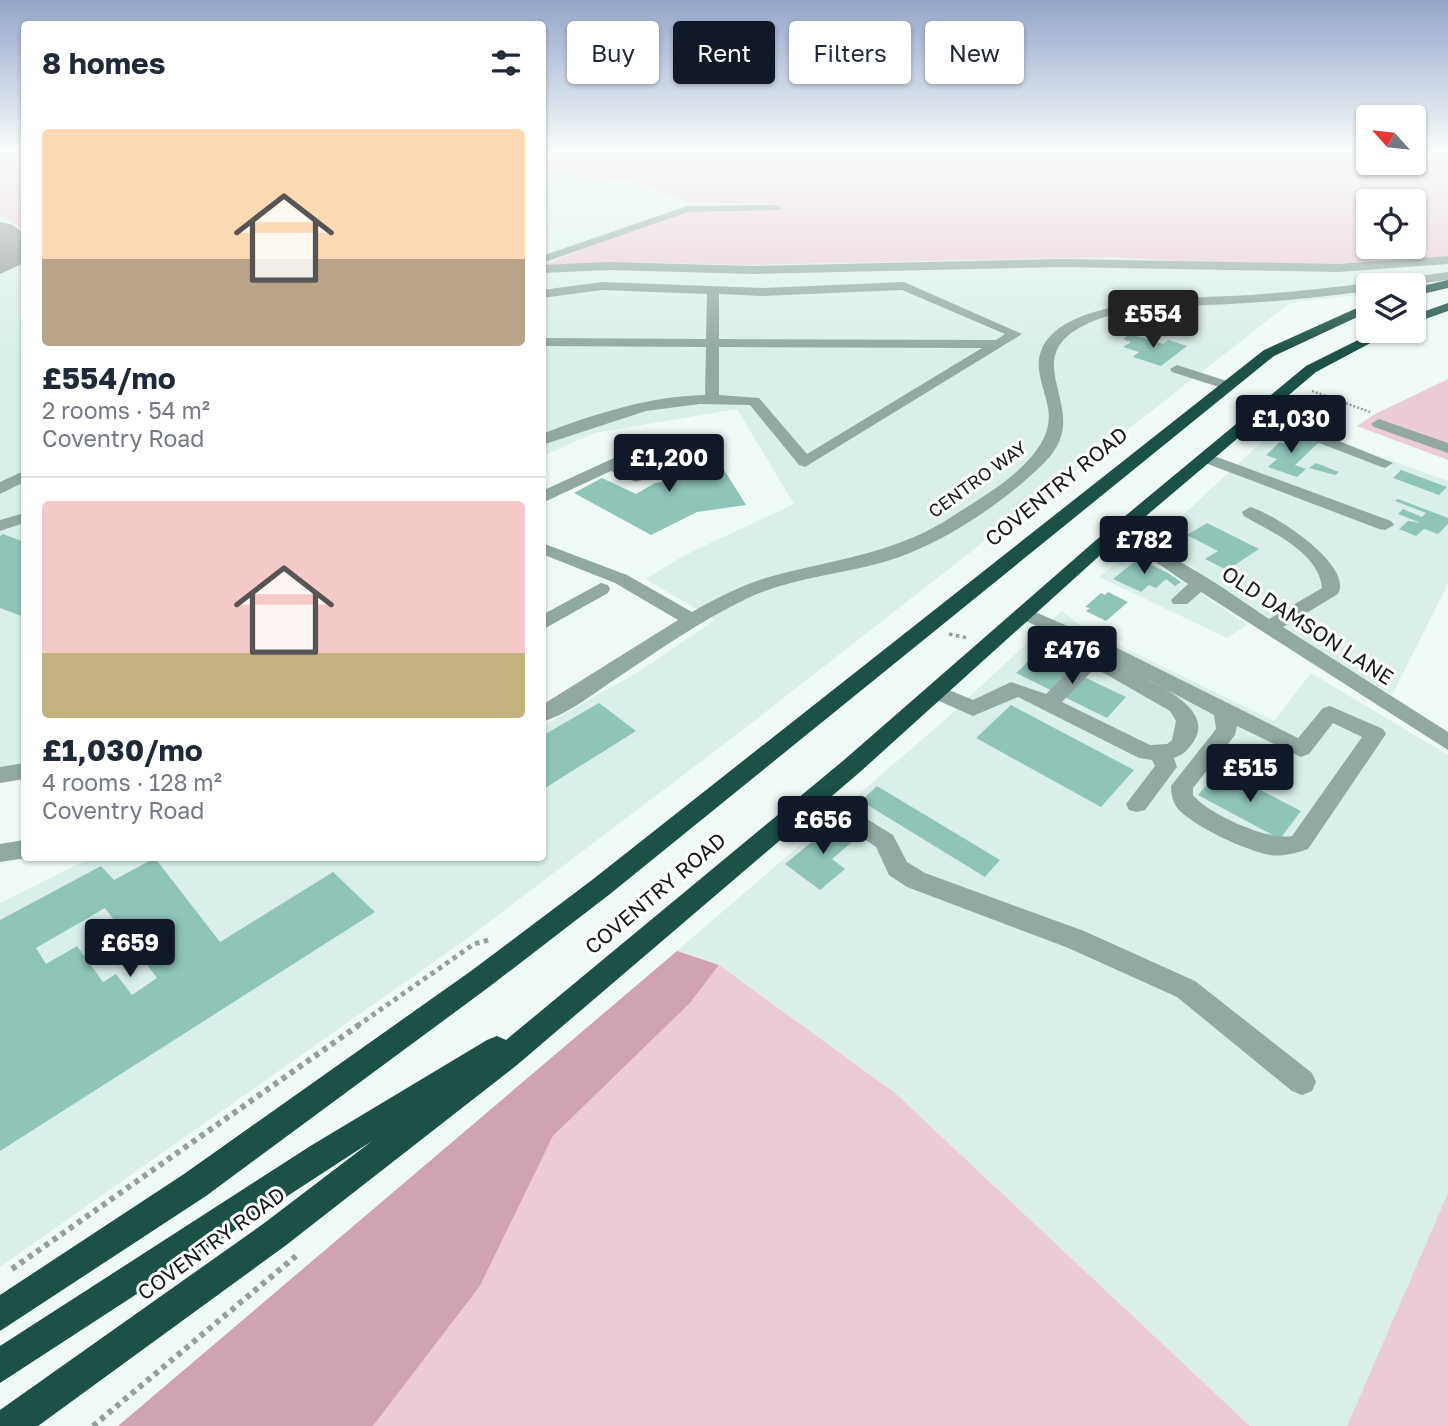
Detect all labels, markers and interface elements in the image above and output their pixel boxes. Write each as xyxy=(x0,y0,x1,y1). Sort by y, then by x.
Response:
chip: Buy xyxy=(567,21,659,84)
chip: Rent xyxy=(673,21,775,84)
chip: Filters xyxy=(789,21,911,84)
chip: New xyxy=(925,21,1024,84)
icon: filters xyxy=(487,44,525,82)
text: 8 homes xyxy=(42,45,166,81)
north arrow xyxy=(1356,105,1426,175)
map controls xyxy=(1356,105,1426,343)
icon: home xyxy=(221,175,347,301)
button: locate xyxy=(1356,189,1426,259)
button: layers xyxy=(1356,273,1426,343)
pin: £554 xyxy=(1112,290,1194,350)
text: £554 xyxy=(1124,299,1182,327)
text: £554/mo xyxy=(42,360,176,396)
text: 2 rooms · 54 m² xyxy=(42,396,210,424)
pin: £1,030 xyxy=(1234,396,1348,455)
text: £1,030 xyxy=(1252,404,1330,432)
street label: COVENTRY ROAD xyxy=(980,421,1132,551)
text: Coventry Road xyxy=(42,424,205,452)
pin: £1,200 xyxy=(612,434,726,494)
street label: CENTRO WAY xyxy=(924,436,1031,522)
text: £1,200 xyxy=(630,443,708,471)
pin: £782 xyxy=(1103,516,1185,576)
text: £782 xyxy=(1116,525,1172,553)
icon: home xyxy=(221,547,347,673)
street label: OLD DAMSON LANE xyxy=(1217,560,1399,690)
pin: £476 xyxy=(1031,626,1113,686)
text: £476 xyxy=(1044,635,1100,663)
text: £1,030/mo xyxy=(42,732,203,768)
pin: £515 xyxy=(1209,744,1291,804)
text: £515 xyxy=(1222,753,1278,781)
text: 4 rooms · 128 m² xyxy=(42,768,222,796)
text: Coventry Road xyxy=(42,796,205,824)
pin: £656 xyxy=(782,796,864,856)
text: £656 xyxy=(794,805,852,833)
street label: COVENTRY ROAD xyxy=(579,827,731,959)
pin: £659 xyxy=(89,920,171,979)
text: £659 xyxy=(101,928,159,956)
street label: COVENTRY ROAD xyxy=(132,1181,290,1305)

